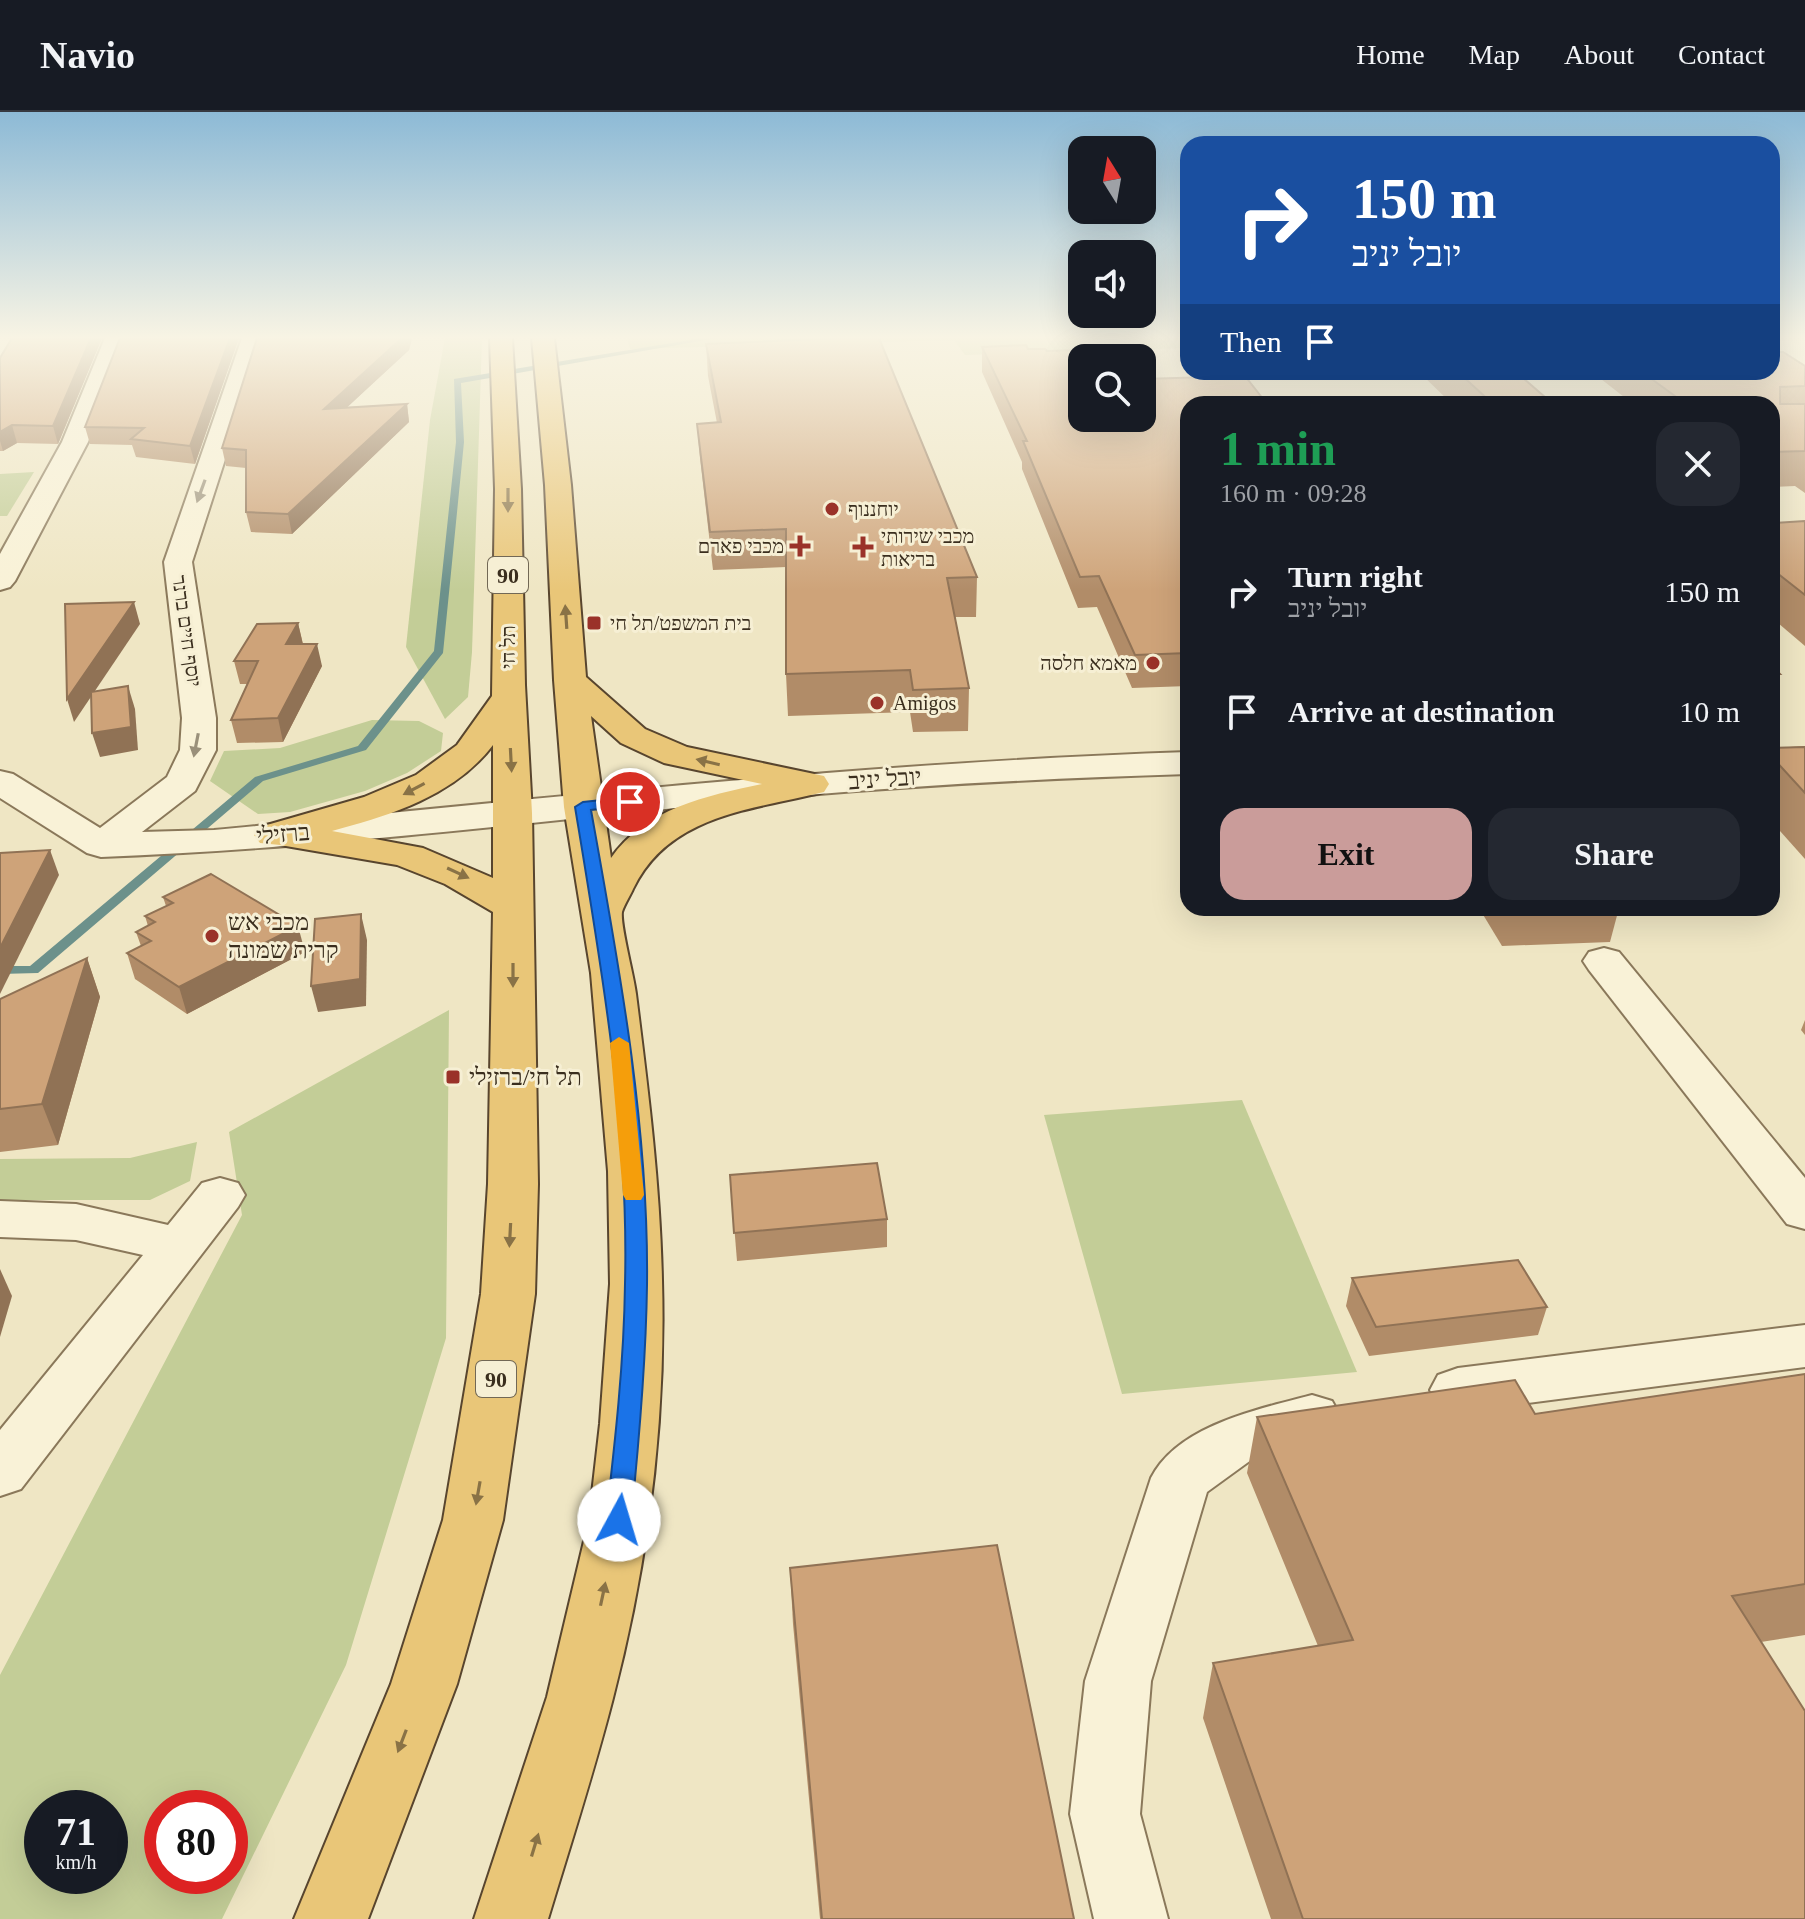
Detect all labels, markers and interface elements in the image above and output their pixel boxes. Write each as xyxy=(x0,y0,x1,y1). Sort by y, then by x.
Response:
text: Navio xyxy=(40,34,135,76)
text: Home xyxy=(1356,39,1425,70)
text: Map xyxy=(1469,39,1520,70)
text: About xyxy=(1564,39,1634,70)
text: Contact xyxy=(1678,39,1765,70)
north arrow xyxy=(1068,136,1156,224)
map controls xyxy=(1068,136,1156,432)
icon: right xyxy=(1220,168,1324,272)
text: 150 m xyxy=(1352,168,1497,230)
text: יובל יניב xyxy=(1352,234,1462,274)
button: sound xyxy=(1068,240,1156,328)
icon: arrive xyxy=(1298,320,1342,364)
text: Then xyxy=(1220,325,1282,358)
button: search xyxy=(1068,344,1156,432)
text: 1 min xyxy=(1220,422,1336,475)
button: close xyxy=(1656,422,1740,506)
one-way arrow xyxy=(194,479,206,503)
text: 160 m · 09:28 xyxy=(1220,479,1367,508)
one-way arrow xyxy=(502,488,514,513)
place label: יוחננוף xyxy=(848,498,899,520)
marker: יוחננוף xyxy=(823,500,841,518)
place label: מכבי שירותי בריאות xyxy=(881,525,974,570)
place label: מכבי פארם xyxy=(698,535,784,557)
marker: מכבי שירותי בריאות xyxy=(852,536,874,558)
marker: מכבי פארם xyxy=(791,537,809,555)
road number: 90 xyxy=(488,557,528,593)
text: Turn right xyxy=(1288,560,1423,593)
icon: right xyxy=(1220,570,1264,614)
street label: יוסף חיים ברנר xyxy=(168,574,206,688)
text: 150 m xyxy=(1664,575,1740,608)
text: יובל יניב xyxy=(1288,594,1367,623)
one-way arrow xyxy=(560,604,573,629)
place label: בית המשפט/תל חי xyxy=(610,612,751,634)
marker: בית המשפט/תל חי xyxy=(585,614,603,632)
street label: תל חי xyxy=(497,625,519,669)
place label: מאמא חלסה xyxy=(1040,652,1137,674)
marker: מאמא חלסה xyxy=(1144,654,1162,672)
icon: arrive xyxy=(1220,690,1264,734)
place label: Amigos xyxy=(893,692,957,715)
marker: Amigos xyxy=(868,694,886,712)
text: Arrive at destination xyxy=(1288,695,1555,728)
text: 10 m xyxy=(1679,695,1740,728)
one-way arrow xyxy=(189,733,201,758)
one-way arrow xyxy=(505,748,518,773)
one-way arrow xyxy=(695,755,720,768)
street label: יובל יניב xyxy=(848,763,922,795)
pin xyxy=(596,768,664,836)
icon: arrive xyxy=(608,780,652,824)
one-way arrow xyxy=(403,781,425,795)
button: Exit xyxy=(1220,808,1472,900)
button: Share xyxy=(1488,808,1740,900)
street label: ברזילי xyxy=(255,819,311,849)
one-way arrow xyxy=(446,866,470,880)
place label: מכבי אש קרית שמונה xyxy=(228,909,339,963)
marker: מכבי אש קרית שמונה xyxy=(203,927,221,945)
one-way arrow xyxy=(507,963,519,988)
place label: תל חי/ברזילי xyxy=(469,1064,582,1090)
marker: תל חי/ברזילי xyxy=(444,1068,462,1086)
one-way arrow xyxy=(504,1223,517,1248)
road number: 90 xyxy=(476,1361,516,1397)
position arrow xyxy=(577,1478,661,1562)
one-way arrow xyxy=(472,1480,484,1505)
one-way arrow xyxy=(597,1581,610,1606)
one-way arrow xyxy=(395,1729,408,1753)
speed limit sign: 80 xyxy=(144,1790,248,1894)
text: 71 xyxy=(56,1809,96,1854)
one-way arrow xyxy=(529,1832,542,1856)
text: km/h xyxy=(55,1851,97,1873)

